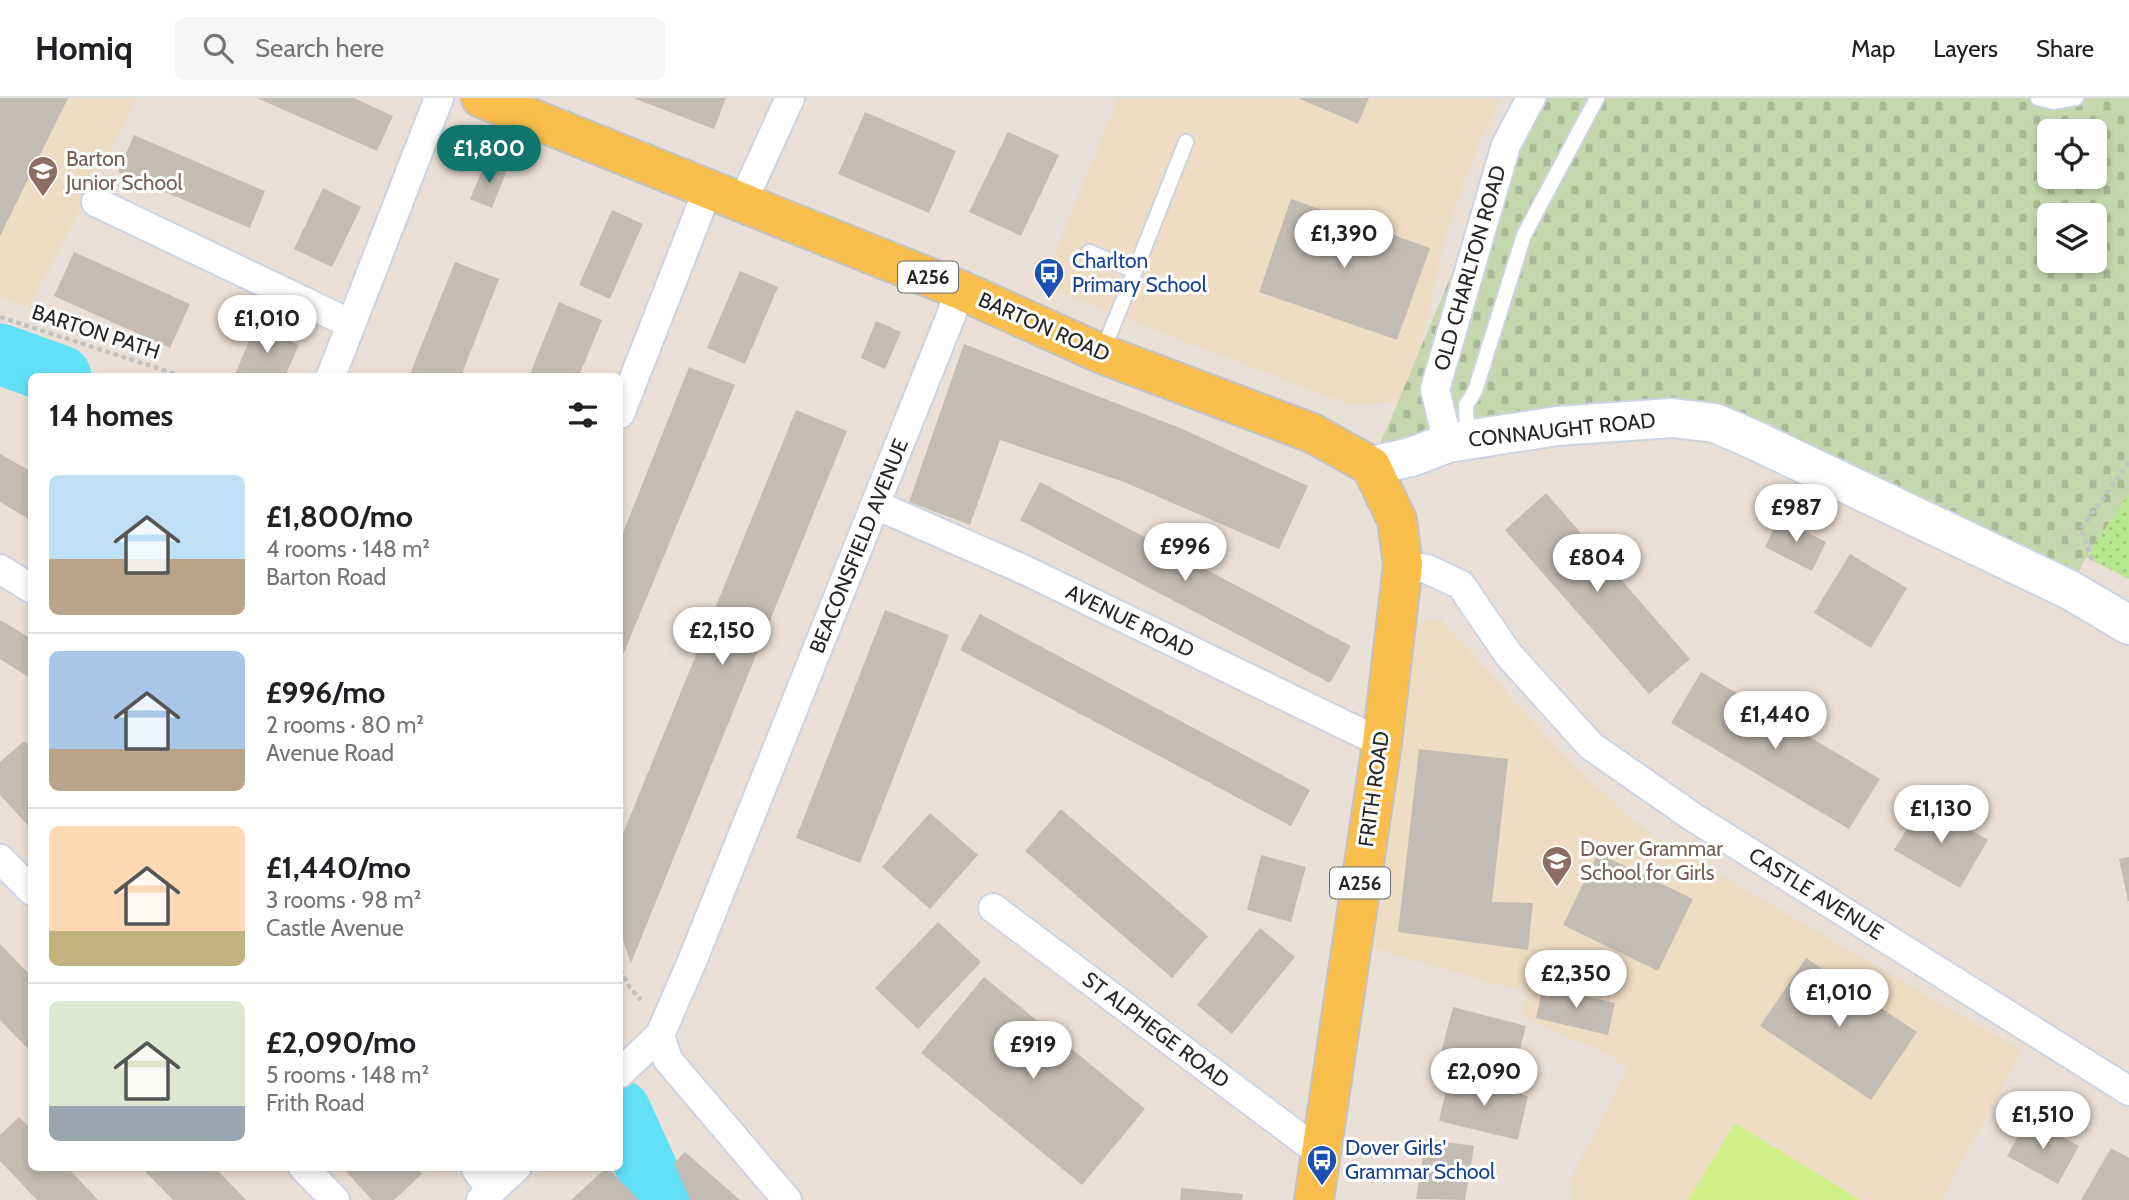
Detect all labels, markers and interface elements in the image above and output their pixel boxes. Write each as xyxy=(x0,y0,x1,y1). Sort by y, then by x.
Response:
search box xyxy=(175,17,665,80)
text: Homiq xyxy=(35,28,133,68)
icon: search xyxy=(199,29,237,67)
text: Search here xyxy=(255,32,384,64)
text: Map xyxy=(1851,34,1895,63)
text: Layers xyxy=(1933,34,1998,63)
text: Share xyxy=(2036,34,2094,63)
map controls xyxy=(2037,119,2107,273)
button: locate xyxy=(2037,119,2107,189)
pin: £1,800 xyxy=(432,126,546,185)
text: £1,800 xyxy=(453,134,525,162)
place label: Barton Junior School xyxy=(65,146,183,195)
school or university icon: Barton Junior School xyxy=(26,154,60,198)
street label: OLD CHARLTON ROAD xyxy=(1428,162,1511,373)
button: layers xyxy=(2037,203,2107,273)
pin: £1,390 xyxy=(1287,211,1401,270)
text: £1,390 xyxy=(1310,219,1378,247)
place label: Charlton Primary School xyxy=(1072,248,1207,297)
bus stop icon: Charlton Primary School xyxy=(1032,256,1066,300)
road number: A256 xyxy=(898,262,958,293)
street label: BARTON ROAD xyxy=(975,286,1114,367)
pin: £1,010 xyxy=(210,296,324,355)
street label: BARTON PATH xyxy=(29,299,163,364)
text: £1,010 xyxy=(234,304,300,332)
icon: filters xyxy=(564,396,602,434)
text: 14 homes xyxy=(49,397,173,434)
street label: CONNAUGHT ROAD xyxy=(1467,407,1657,452)
street label: BEACONSFIELD AVENUE xyxy=(804,435,913,657)
pin: £987 xyxy=(1755,484,1837,544)
text: £987 xyxy=(1771,493,1821,521)
text: £1,800/mo xyxy=(266,498,413,535)
icon: home xyxy=(105,503,189,587)
pin: £996 xyxy=(1144,524,1226,583)
text: £996 xyxy=(1160,532,1210,560)
pin: £804 xyxy=(1556,534,1638,594)
text: 4 rooms · 148 m² xyxy=(266,535,430,563)
text: £804 xyxy=(1569,543,1625,571)
text: Barton Road xyxy=(266,563,386,591)
street label: AVENUE ROAD xyxy=(1062,579,1198,662)
pin: £2,150 xyxy=(665,608,779,667)
text: £2,150 xyxy=(689,616,755,644)
text: £996/mo xyxy=(266,674,385,711)
icon: home xyxy=(105,679,189,763)
pin: £1,440 xyxy=(1718,692,1832,751)
text: £1,440 xyxy=(1740,700,1810,728)
text: 2 rooms · 80 m² xyxy=(266,711,424,739)
street label: FRITH ROAD xyxy=(1353,729,1394,848)
text: Avenue Road xyxy=(266,739,394,767)
pin: £1,130 xyxy=(1884,786,1998,845)
text: £1,130 xyxy=(1910,794,1972,822)
place label: Dover Grammar School for Girls xyxy=(1580,836,1723,885)
street label: CASTLE AVENUE xyxy=(1744,842,1888,945)
school or university icon: Dover Grammar School for Girls xyxy=(1540,844,1574,888)
text: £1,440/mo xyxy=(266,849,411,886)
icon: home xyxy=(105,854,189,938)
road number: A256 xyxy=(1330,868,1390,898)
text: 3 rooms · 98 m² xyxy=(266,886,421,914)
text: Castle Avenue xyxy=(266,914,404,942)
pin: £2,350 xyxy=(1519,950,1633,1010)
text: £2,350 xyxy=(1541,959,1611,987)
street label: ST ALPHEGE ROAD xyxy=(1078,966,1235,1093)
pin: £1,010 xyxy=(1782,970,1896,1029)
text: £1,010 xyxy=(1806,978,1872,1006)
pin: £919 xyxy=(992,1021,1074,1081)
text: £2,090/mo xyxy=(266,1024,416,1061)
icon: home xyxy=(105,1029,189,1113)
text: £919 xyxy=(1010,1030,1056,1058)
pin: £2,090 xyxy=(1427,1048,1541,1108)
text: £2,090 xyxy=(1447,1057,1521,1085)
text: 5 rooms · 148 m² xyxy=(266,1061,429,1089)
text: Frith Road xyxy=(266,1089,364,1117)
pin: £1,510 xyxy=(1986,1091,2100,1151)
text: £1,510 xyxy=(2012,1100,2074,1128)
place label: Dover Girls' Grammar School xyxy=(1345,1135,1495,1184)
bus stop icon: Dover Girls' Grammar School xyxy=(1305,1143,1339,1187)

